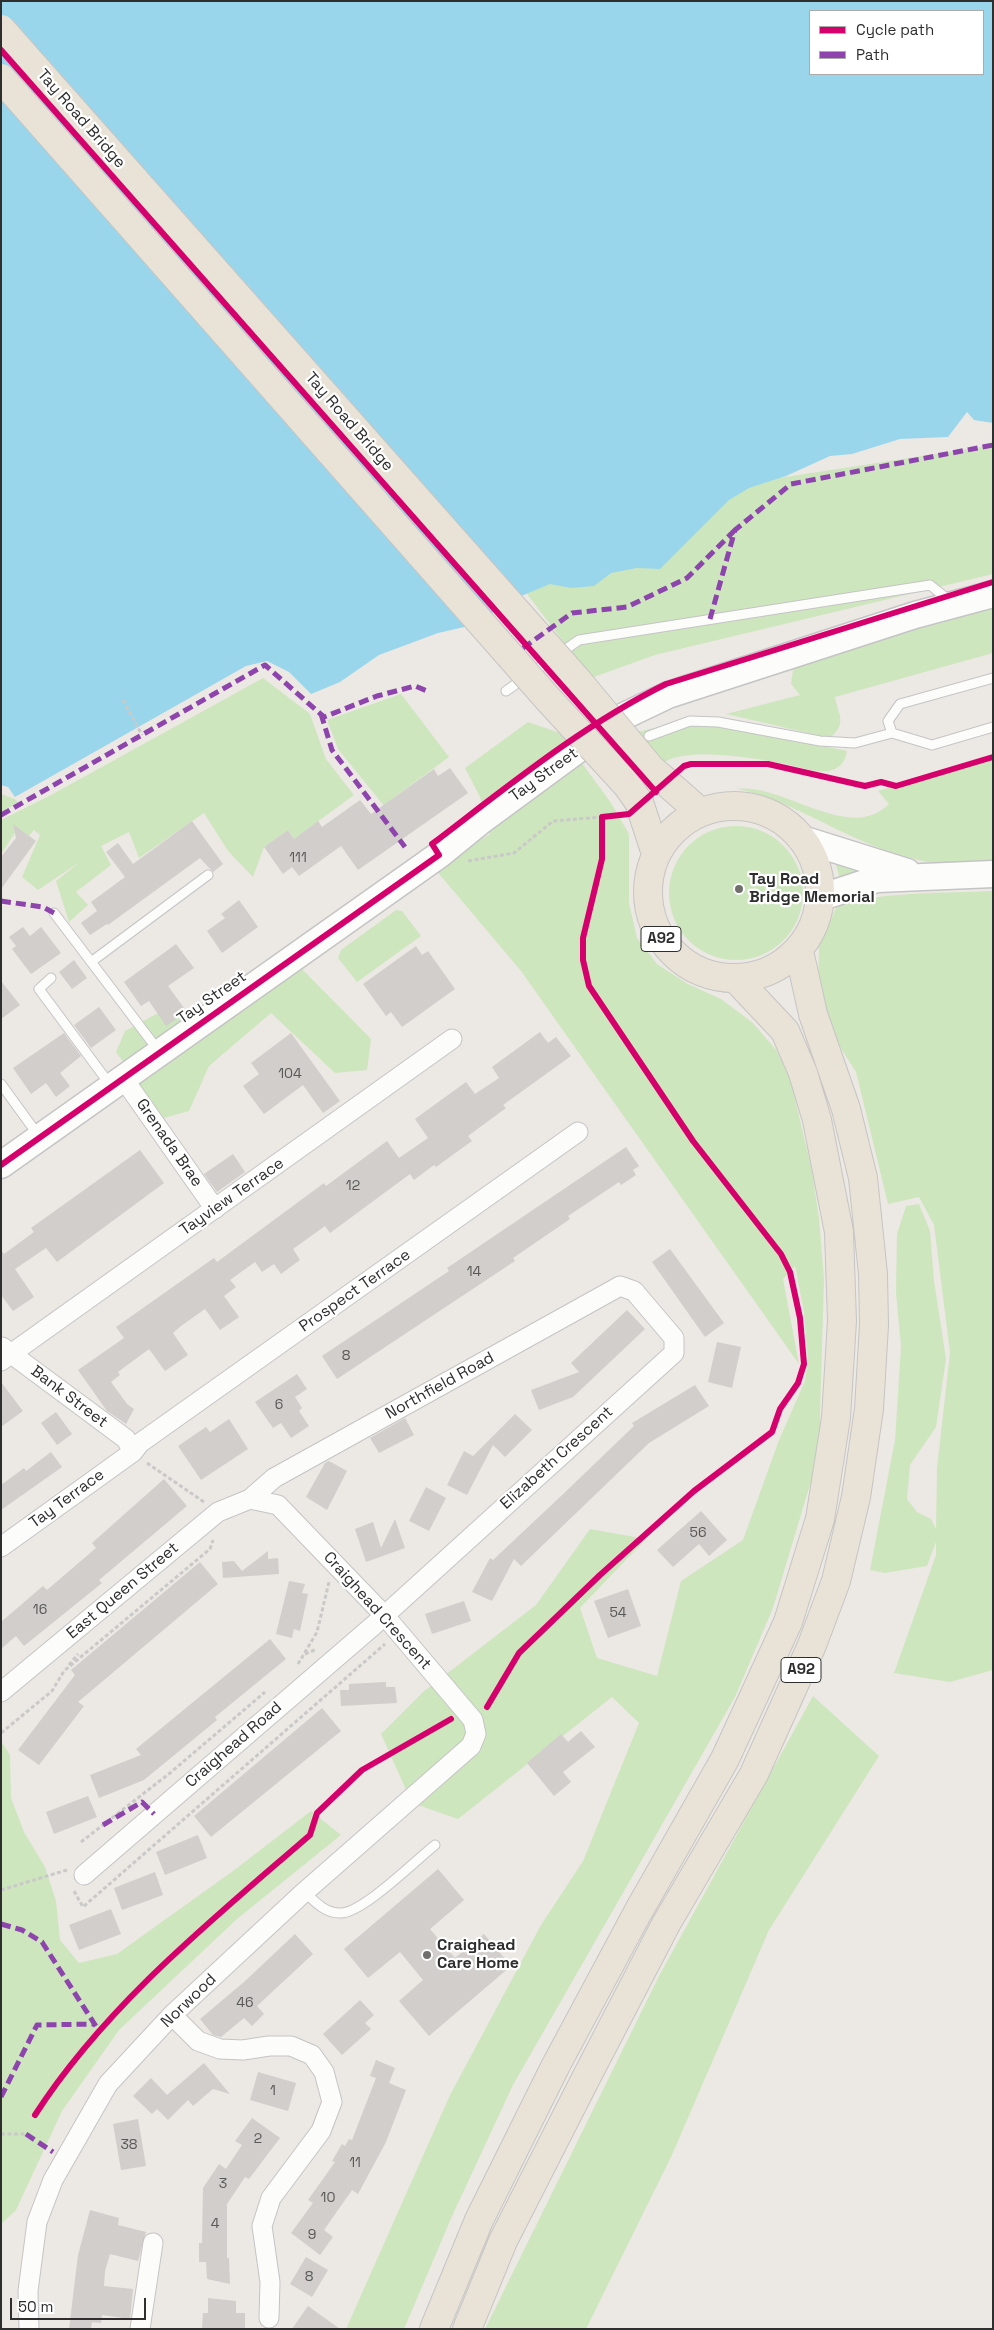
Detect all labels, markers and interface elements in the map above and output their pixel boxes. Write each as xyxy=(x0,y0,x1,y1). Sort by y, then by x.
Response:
legend xyxy=(809,10,984,75)
text: Cycle path xyxy=(856,20,934,39)
text: Path xyxy=(856,45,889,64)
street label: Tay Road Bridge xyxy=(33,66,129,172)
street label: Tay Road Bridge xyxy=(301,369,397,475)
street label: Tay Street xyxy=(506,744,582,806)
house number: 111 xyxy=(289,850,307,866)
place label: Tay Road Bridge Memorial xyxy=(749,870,875,908)
marker: Tay Road Bridge Memorial xyxy=(733,883,745,895)
road number: A92 xyxy=(641,926,681,952)
street label: Tay Street xyxy=(174,967,250,1029)
house number: 104 xyxy=(278,1066,302,1082)
street label: Grenada Brae xyxy=(132,1095,206,1191)
street label: Tayview Terrace xyxy=(176,1154,288,1240)
house number: 12 xyxy=(346,1178,360,1194)
street label: Prospect Terrace xyxy=(296,1245,414,1337)
house number: 14 xyxy=(467,1264,481,1280)
house number: 8 xyxy=(342,1348,350,1364)
street label: Northfield Road xyxy=(382,1348,498,1424)
street label: Bank Street xyxy=(27,1362,111,1432)
house number: 6 xyxy=(275,1397,283,1413)
street label: Elizabeth Crescent xyxy=(497,1402,617,1514)
street label: Tay Terrace xyxy=(26,1465,108,1533)
house number: 56 xyxy=(690,1525,706,1541)
street label: East Queen Street xyxy=(63,1539,183,1643)
street label: Craighead Crescent xyxy=(319,1548,435,1674)
house number: 16 xyxy=(33,1602,47,1618)
house number: 54 xyxy=(609,1605,627,1621)
road number: A92 xyxy=(781,1658,821,1682)
street label: Craighead Road xyxy=(182,1698,286,1792)
place label: Craighead Care Home xyxy=(437,1936,519,1974)
marker: Craighead Care Home xyxy=(421,1949,433,1961)
street label: Norwood xyxy=(157,1970,221,2032)
house number: 46 xyxy=(236,1995,254,2011)
house number: 1 xyxy=(270,2083,276,2099)
house number: 2 xyxy=(254,2131,262,2147)
house number: 38 xyxy=(120,2137,138,2153)
house number: 11 xyxy=(349,2155,361,2171)
house number: 3 xyxy=(219,2176,227,2192)
house number: 10 xyxy=(321,2190,335,2206)
house number: 4 xyxy=(211,2216,219,2232)
house number: 9 xyxy=(308,2227,316,2243)
house number: 8 xyxy=(305,2269,313,2285)
scale bar xyxy=(12,2288,149,2320)
text: 50 m xyxy=(18,2297,53,2316)

